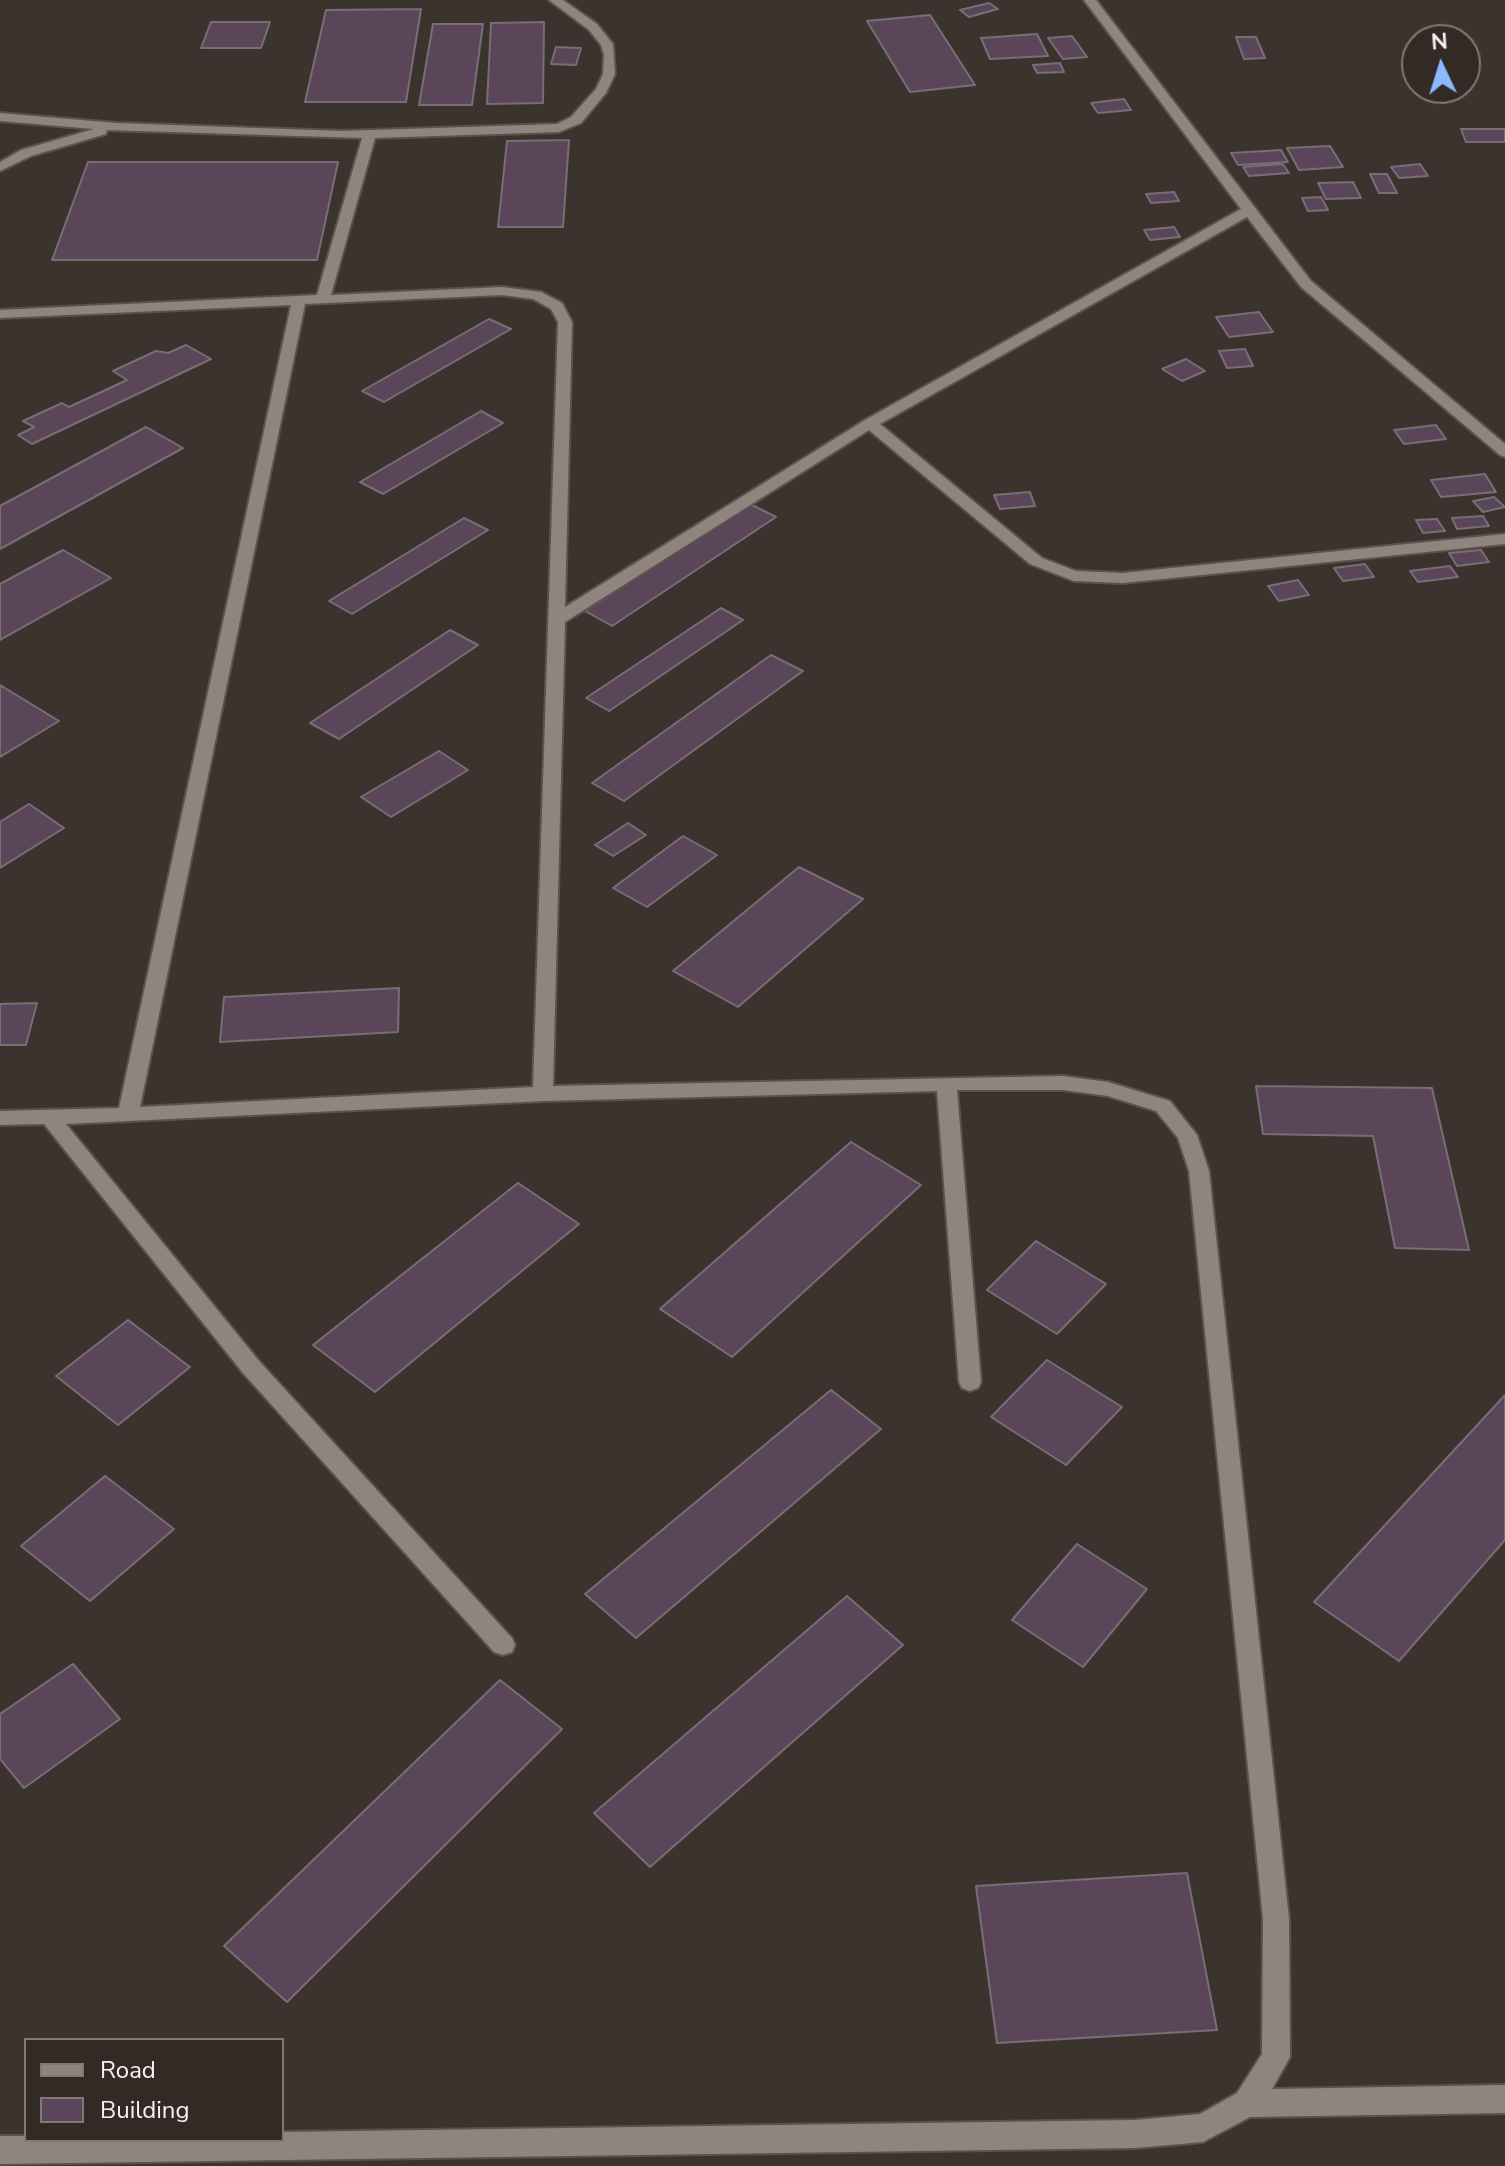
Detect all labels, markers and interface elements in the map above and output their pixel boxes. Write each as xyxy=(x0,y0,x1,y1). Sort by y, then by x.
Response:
north arrow xyxy=(1401,24,1481,104)
text: N xyxy=(1430,27,1449,58)
legend xyxy=(24,2038,284,2142)
text: Road xyxy=(100,2054,156,2086)
text: Building xyxy=(100,2094,190,2126)

